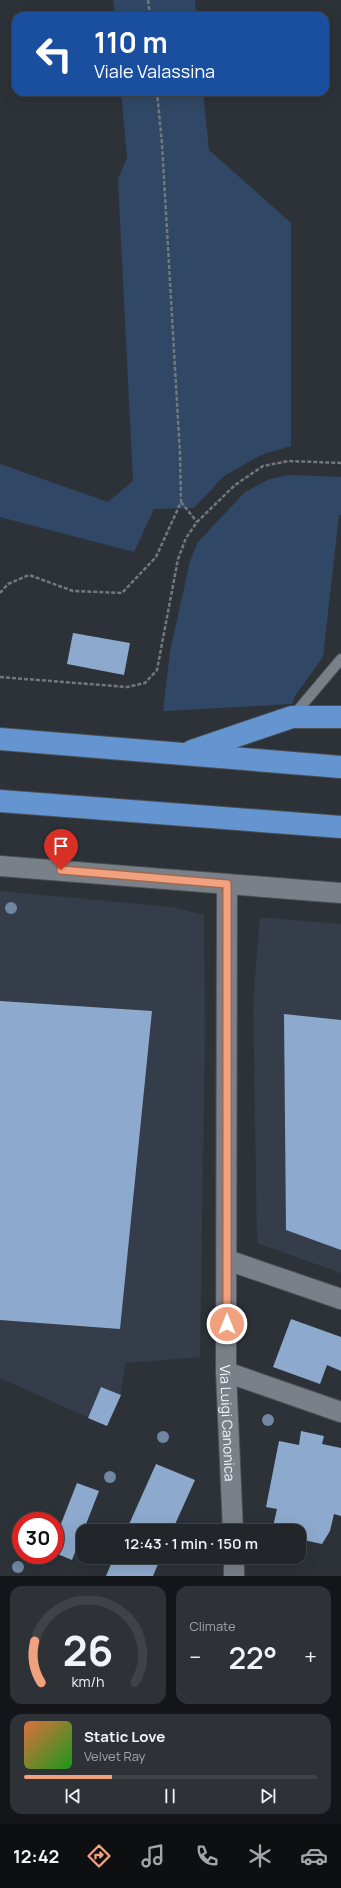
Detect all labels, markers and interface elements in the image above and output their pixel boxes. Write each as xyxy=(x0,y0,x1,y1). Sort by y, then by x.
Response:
text: 110 m xyxy=(94,23,168,61)
icon: left xyxy=(28,28,80,80)
text: Viale Valassina xyxy=(94,59,215,83)
pin xyxy=(44,829,78,870)
icon: arrive xyxy=(50,835,72,857)
position arrow xyxy=(206,1303,248,1345)
street label: Via Luigi Canonica xyxy=(216,1365,240,1482)
speed limit sign: 30 xyxy=(12,1512,64,1564)
text: 12:43 · 1 min · 150 m xyxy=(124,1533,258,1554)
text: Climate xyxy=(190,1617,236,1635)
text: 26 xyxy=(62,1622,113,1678)
text: 22° xyxy=(228,1637,277,1678)
text: − xyxy=(190,1642,201,1672)
text: + xyxy=(304,1642,317,1672)
text: km/h xyxy=(71,1672,104,1691)
text: Static Love xyxy=(84,1726,165,1747)
text: Velvet Ray xyxy=(84,1747,145,1765)
icon: previous xyxy=(62,1785,84,1807)
icon: pause xyxy=(159,1785,181,1807)
icon: next xyxy=(257,1785,279,1807)
icon: directions xyxy=(85,1842,113,1870)
icon: music xyxy=(139,1842,167,1870)
icon: phone xyxy=(193,1842,221,1870)
icon: climate xyxy=(246,1842,274,1870)
icon: car xyxy=(300,1842,328,1870)
text: 12:42 xyxy=(13,1844,59,1868)

